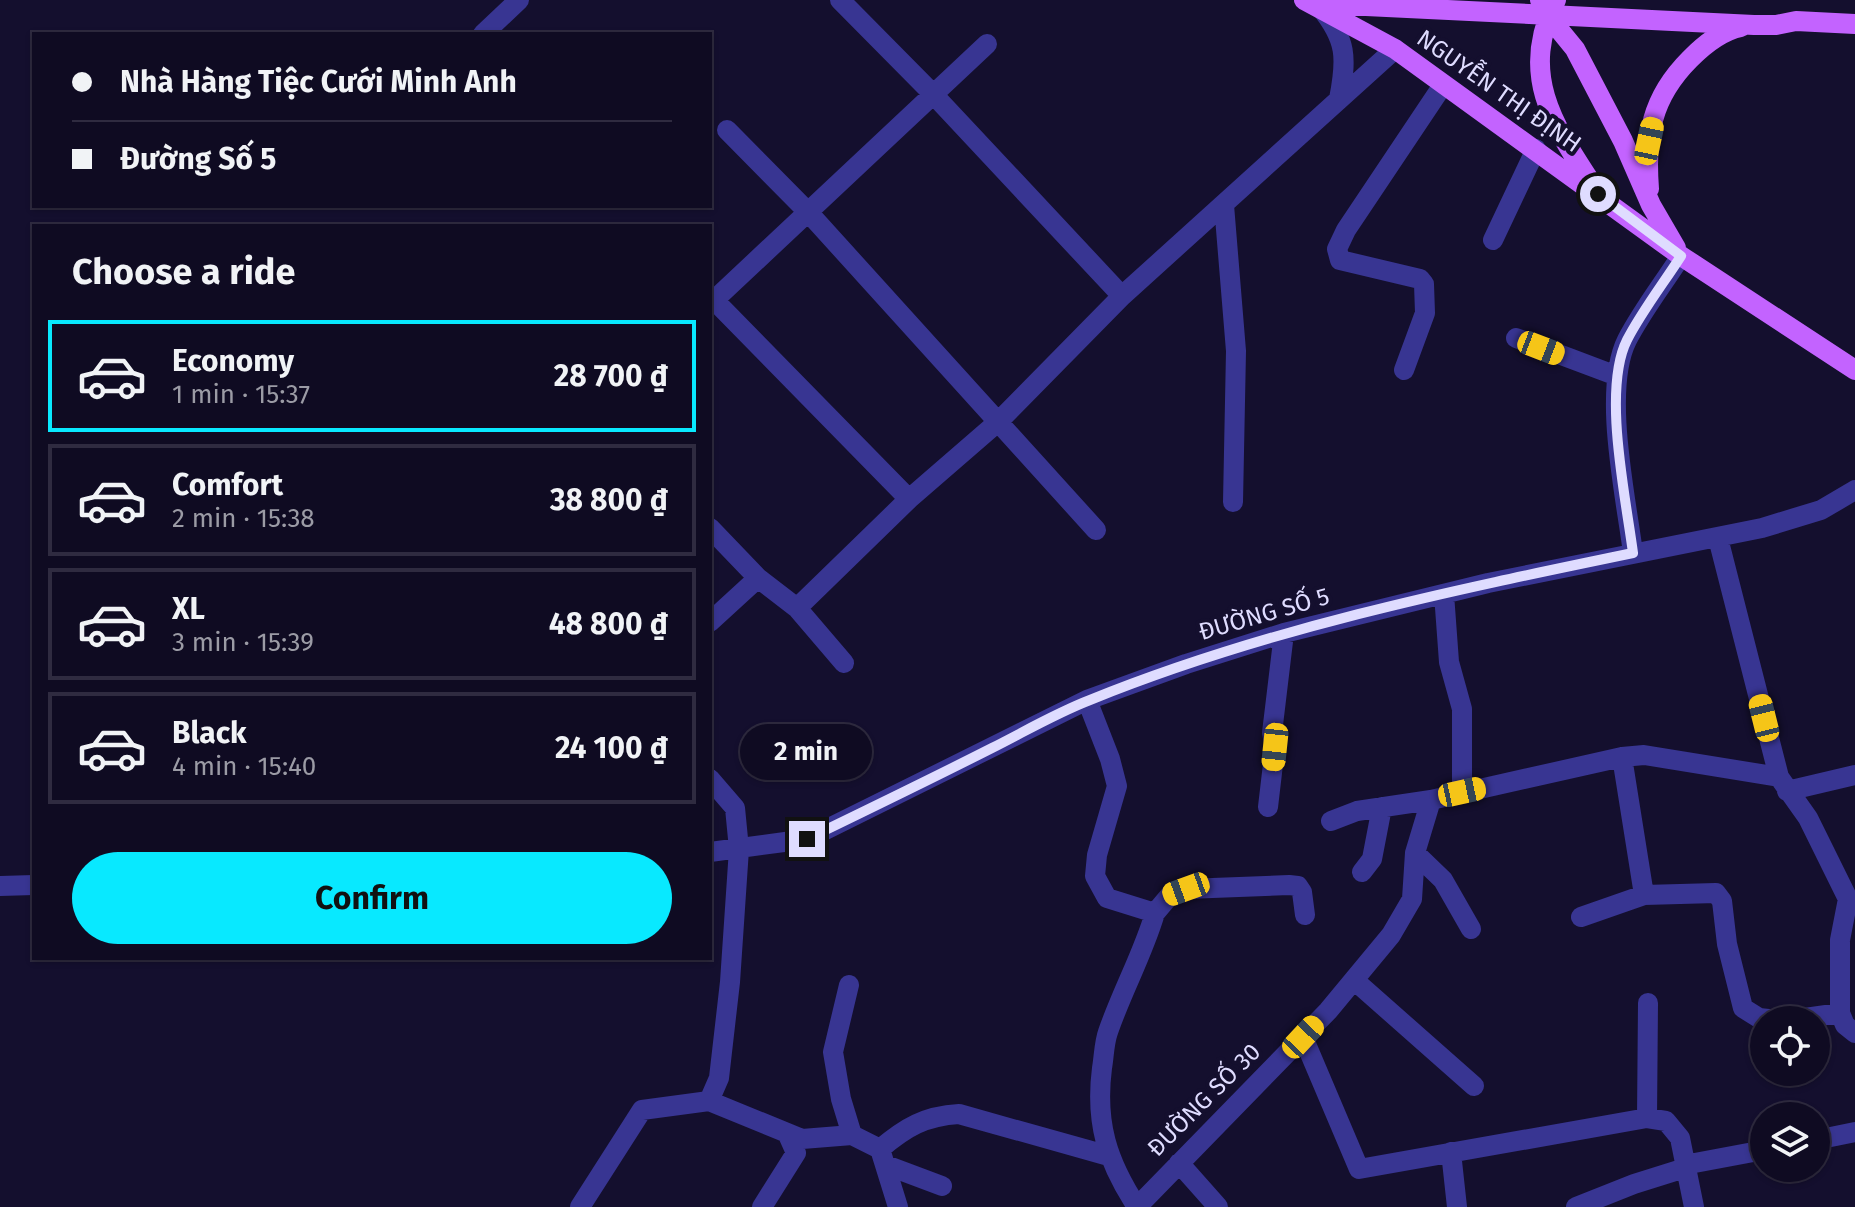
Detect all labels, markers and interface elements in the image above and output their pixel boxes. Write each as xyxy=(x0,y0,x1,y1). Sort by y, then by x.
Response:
street label: NGUYỄN THỊ ĐỊNH xyxy=(1412,21,1588,158)
text: Nhà Hàng Tiệc Cưới Minh Anh xyxy=(120,64,517,100)
car xyxy=(1632,115,1666,167)
text: Đường Số 5 xyxy=(120,141,276,177)
route start xyxy=(1580,176,1616,212)
text: Choose a ride xyxy=(72,250,295,294)
car xyxy=(1514,328,1568,368)
icon: car xyxy=(76,340,148,412)
text: Economy xyxy=(172,343,294,379)
text: 28 700 ₫ xyxy=(554,358,668,394)
text: 1 min · 15:37 xyxy=(172,379,310,410)
icon: car xyxy=(76,464,148,536)
text: Comfort xyxy=(172,467,283,503)
text: 38 800 ₫ xyxy=(550,482,668,518)
text: 2 min · 15:38 xyxy=(172,503,315,534)
street label: ĐƯỜNG SỐ 5 xyxy=(1194,578,1333,646)
icon: car xyxy=(76,588,148,660)
text: XL xyxy=(172,591,205,627)
text: 48 800 ₫ xyxy=(549,606,668,642)
text: 3 min · 15:39 xyxy=(172,627,314,658)
car xyxy=(1747,692,1781,744)
icon: car xyxy=(76,712,148,784)
text: Black xyxy=(172,715,247,751)
car xyxy=(1261,722,1289,772)
callout: 2 min xyxy=(741,723,873,779)
text: 24 100 ₫ xyxy=(555,730,668,766)
text: 2 min xyxy=(774,736,838,767)
text: 4 min · 15:40 xyxy=(172,751,316,782)
car xyxy=(1436,775,1488,809)
route end xyxy=(789,821,825,857)
button: Confirm xyxy=(72,852,672,944)
car xyxy=(1159,870,1213,908)
map controls xyxy=(1750,1006,1830,1182)
button: locate xyxy=(1750,1006,1830,1086)
car xyxy=(1278,1011,1328,1063)
street label: ĐƯỜNG SỐ 30 xyxy=(1139,1035,1266,1162)
button: layers xyxy=(1750,1102,1830,1182)

